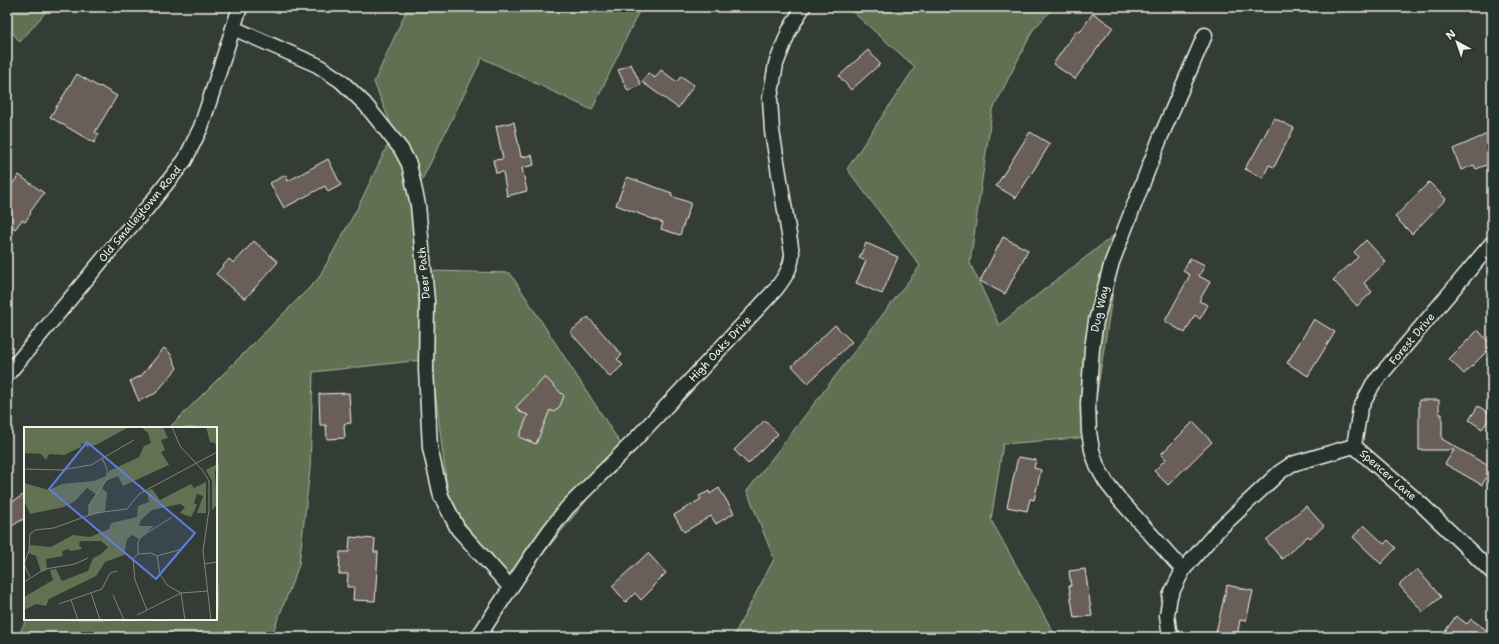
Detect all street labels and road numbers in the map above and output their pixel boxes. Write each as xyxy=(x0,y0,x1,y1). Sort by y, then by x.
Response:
street label: Old Smalleytown Road xyxy=(95,163,185,265)
street label: Deer Path xyxy=(414,246,434,300)
street label: Dug Way xyxy=(1087,284,1113,334)
street label: Forest Drive xyxy=(1386,310,1438,368)
street label: High Oaks Drive xyxy=(685,313,755,385)
street label: Spencer Lane xyxy=(1356,446,1420,504)

